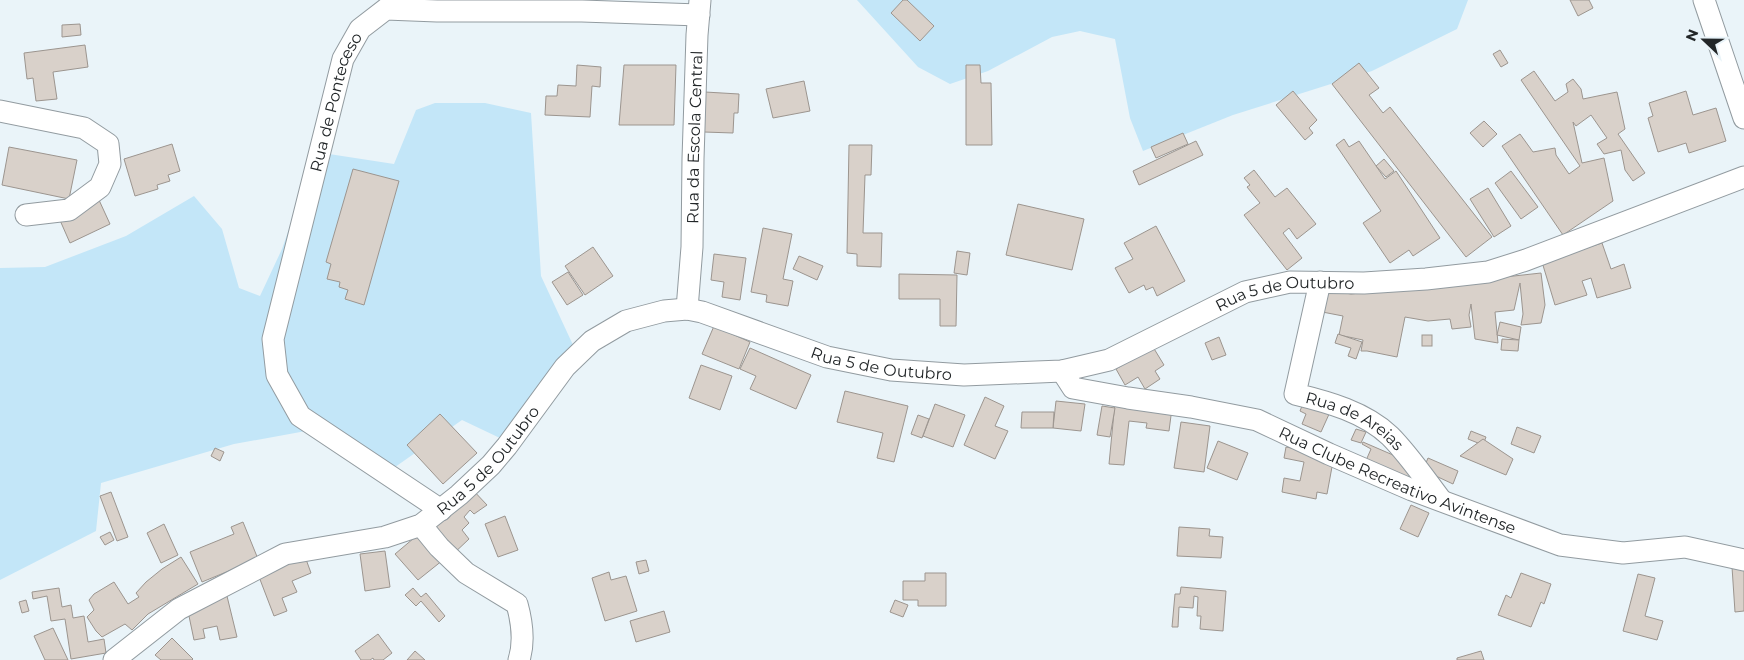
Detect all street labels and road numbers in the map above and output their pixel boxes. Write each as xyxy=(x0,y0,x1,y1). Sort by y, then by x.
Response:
street label: Rua de Ponteceso xyxy=(306,29,366,174)
street label: Rua da Escola Central xyxy=(683,50,706,224)
street label: Rua 5 de Outubro xyxy=(1212,273,1354,315)
street label: Rua 5 de Outubro xyxy=(808,343,952,384)
street label: Rua de Areias xyxy=(1303,388,1408,454)
street label: Rua 5 de Outubro xyxy=(433,402,543,519)
street label: Rua Clube Recreativo Avintense xyxy=(1276,423,1519,538)

